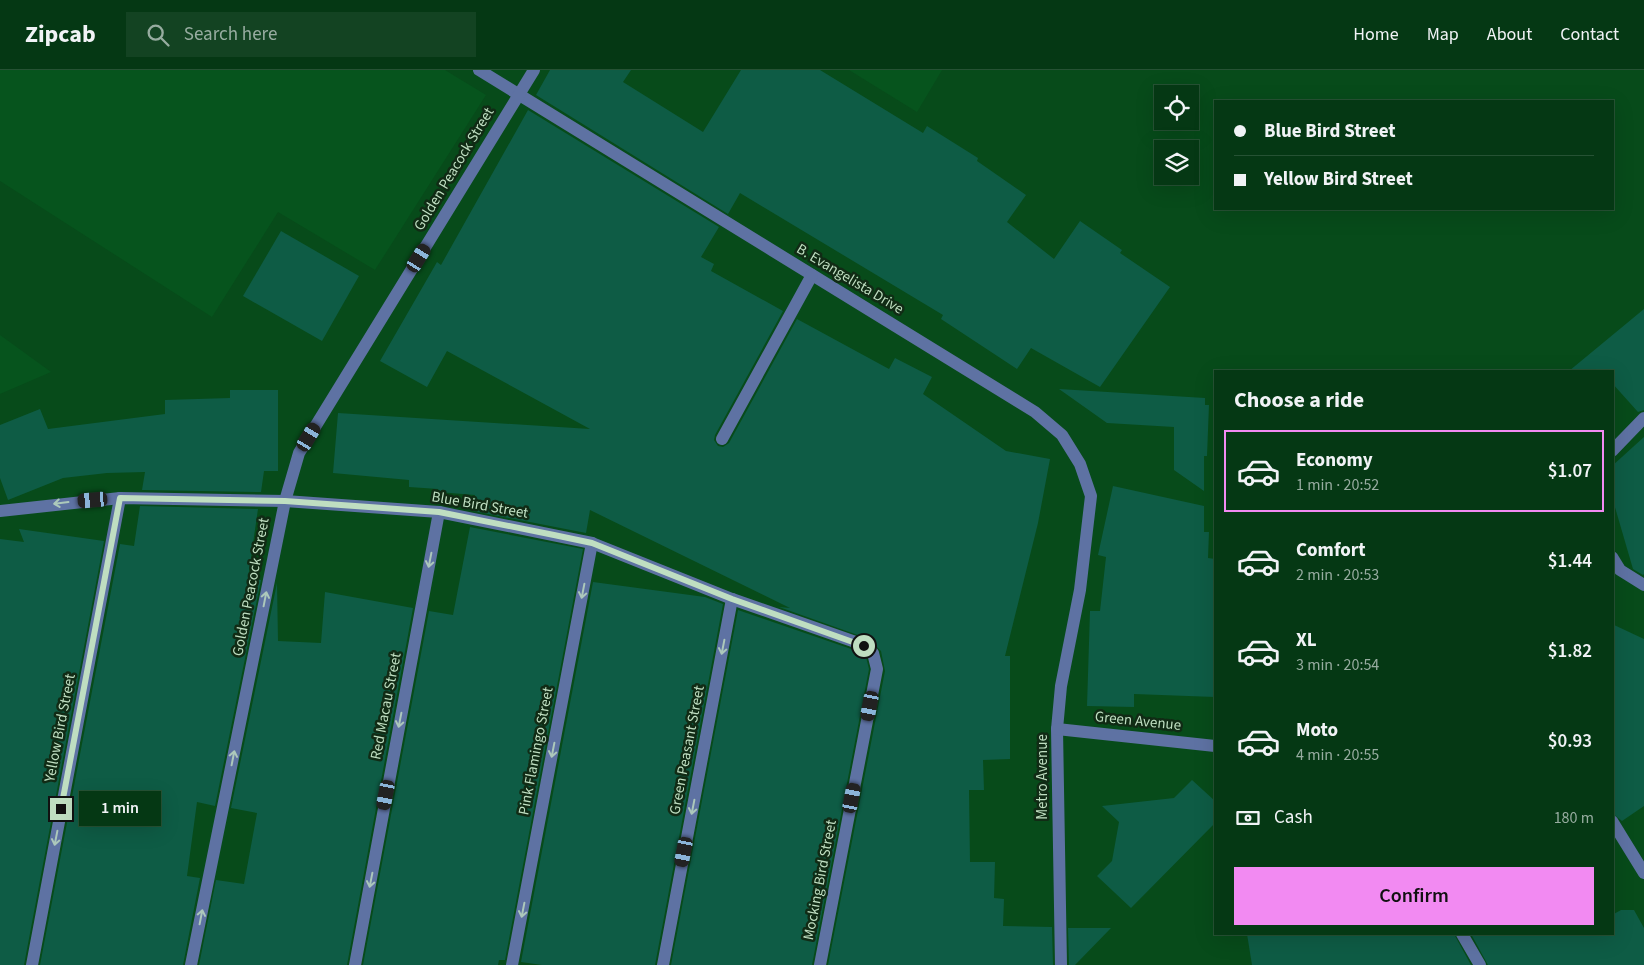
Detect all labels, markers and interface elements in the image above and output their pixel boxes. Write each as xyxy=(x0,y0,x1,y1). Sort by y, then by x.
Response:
search box xyxy=(126,12,476,57)
text: Zipcab xyxy=(25,17,96,52)
icon: search xyxy=(144,21,172,49)
text: Search here xyxy=(184,21,277,48)
text: Home xyxy=(1353,22,1399,47)
text: Map xyxy=(1427,22,1459,47)
text: About xyxy=(1487,22,1532,47)
text: Contact xyxy=(1560,22,1619,47)
map controls xyxy=(1154,85,1199,185)
button: locate xyxy=(1154,85,1199,130)
street label: Golden Peacock Street xyxy=(409,103,499,235)
text: Blue Bird Street xyxy=(1264,118,1396,145)
button: layers xyxy=(1154,140,1199,185)
text: Yellow Bird Street xyxy=(1264,166,1413,193)
street label: B. Evangelista Drive xyxy=(792,239,908,319)
car xyxy=(404,241,433,275)
text: Choose a ride xyxy=(1234,384,1364,416)
car xyxy=(294,420,323,454)
text: Economy xyxy=(1296,447,1373,474)
icon: car xyxy=(1236,449,1281,494)
text: $1.07 xyxy=(1548,458,1592,485)
text: 1 min · 20:52 xyxy=(1296,474,1379,496)
street label: Blue Bird Street xyxy=(430,486,530,524)
car xyxy=(77,491,108,509)
one-way arrow xyxy=(54,498,70,508)
street label: Golden Peacock Street xyxy=(227,516,275,658)
text: Comfort xyxy=(1296,537,1366,564)
icon: car xyxy=(1236,539,1281,584)
text: $1.44 xyxy=(1548,548,1592,575)
one-way arrow xyxy=(425,552,435,568)
text: 2 min · 20:53 xyxy=(1296,564,1379,586)
one-way arrow xyxy=(577,582,587,598)
one-way arrow xyxy=(261,591,270,607)
text: XL xyxy=(1296,627,1317,654)
icon: car xyxy=(1236,629,1281,674)
route start xyxy=(853,635,875,657)
text: $1.82 xyxy=(1548,638,1592,665)
one-way arrow xyxy=(718,639,727,655)
street label: Red Macau Street xyxy=(365,651,407,761)
text: 3 min · 20:54 xyxy=(1296,654,1379,676)
street label: Yellow Bird Street xyxy=(39,672,81,785)
street label: Green Peasant Street xyxy=(664,684,710,816)
street label: Pink Flamingo Street xyxy=(513,685,559,817)
car xyxy=(859,690,880,722)
street label: Green Avenue xyxy=(1094,706,1182,736)
one-way arrow xyxy=(395,712,405,728)
text: Moto xyxy=(1296,717,1338,744)
icon: car xyxy=(1236,719,1281,764)
text: $0.93 xyxy=(1548,728,1592,755)
street label: Metro Avenue xyxy=(1032,734,1053,820)
one-way arrow xyxy=(547,742,557,758)
text: 4 min · 20:55 xyxy=(1296,744,1379,766)
one-way arrow xyxy=(229,750,238,766)
car xyxy=(375,779,396,811)
car xyxy=(841,782,862,814)
callout: 1 min xyxy=(78,792,161,826)
text: 1 min xyxy=(101,797,139,819)
route end xyxy=(50,798,72,820)
one-way arrow xyxy=(688,798,697,814)
icon: cash xyxy=(1234,804,1262,832)
text: Cash xyxy=(1274,804,1313,831)
text: 180 m xyxy=(1554,807,1594,829)
street label: Mocking Bird Street xyxy=(798,818,842,942)
one-way arrow xyxy=(50,829,60,845)
car xyxy=(673,836,694,868)
button: Confirm xyxy=(1234,867,1594,925)
one-way arrow xyxy=(365,871,375,887)
one-way arrow xyxy=(517,901,527,917)
one-way arrow xyxy=(197,910,206,926)

